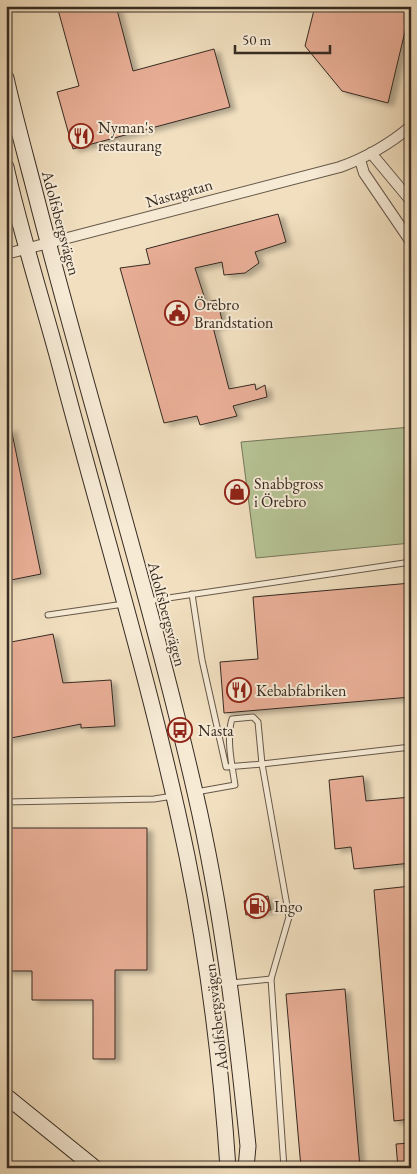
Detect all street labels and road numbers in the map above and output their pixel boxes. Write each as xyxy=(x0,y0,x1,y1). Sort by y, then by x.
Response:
street label: Adolfsbergsvägen xyxy=(37,167,85,278)
street label: Nastagatan xyxy=(143,173,216,213)
street label: Adolfsbergsvägen xyxy=(143,558,191,669)
street label: Adolfsbergsvägen xyxy=(199,962,233,1073)

